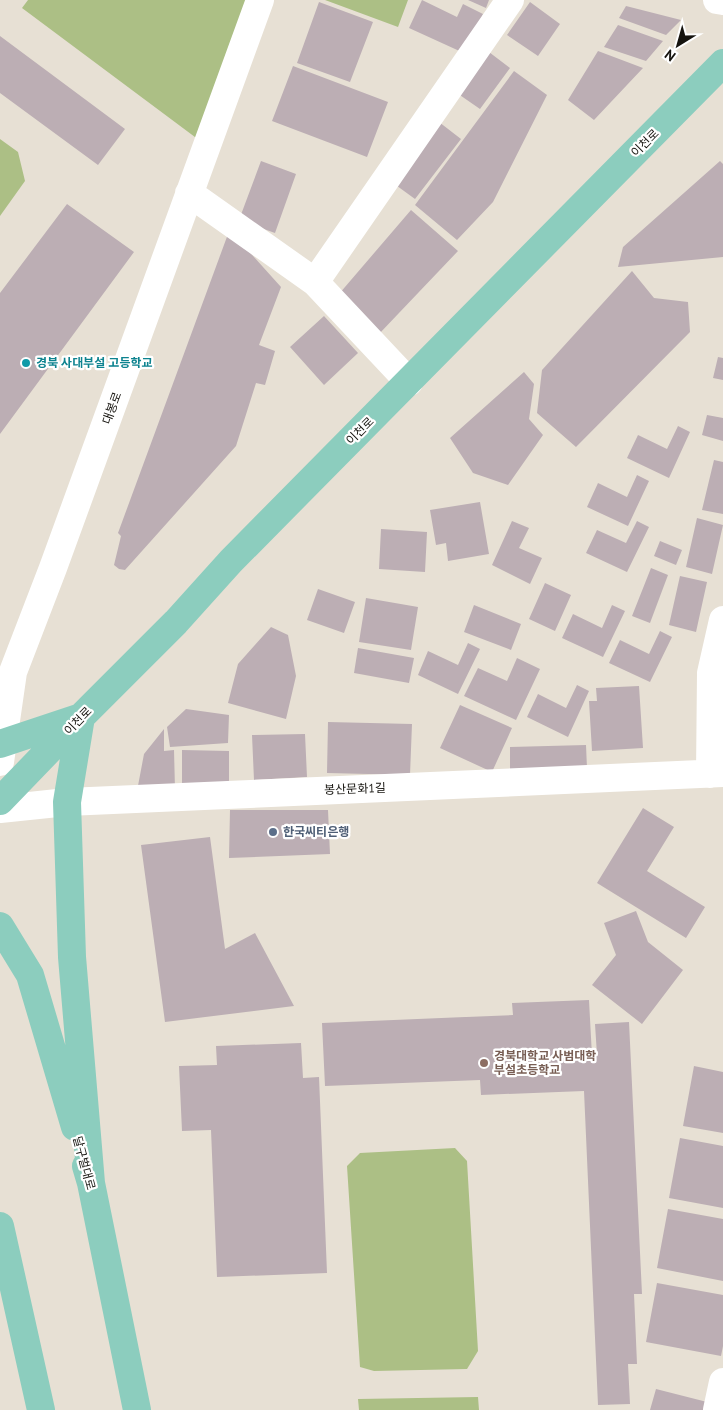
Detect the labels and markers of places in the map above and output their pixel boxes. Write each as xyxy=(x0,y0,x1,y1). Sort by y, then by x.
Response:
place label: 경북 사대부설 고등학교 xyxy=(36,355,152,370)
marker: 경북 사대부설 고등학교 xyxy=(20,357,32,369)
place label: 한국씨티은행 xyxy=(283,824,349,839)
marker: 한국씨티은행 xyxy=(267,826,279,838)
place label: 경북대학교 사범대학 부설초등학교 xyxy=(494,1048,596,1077)
marker: 경북대학교 사범대학 부설초등학교 xyxy=(478,1057,490,1069)

